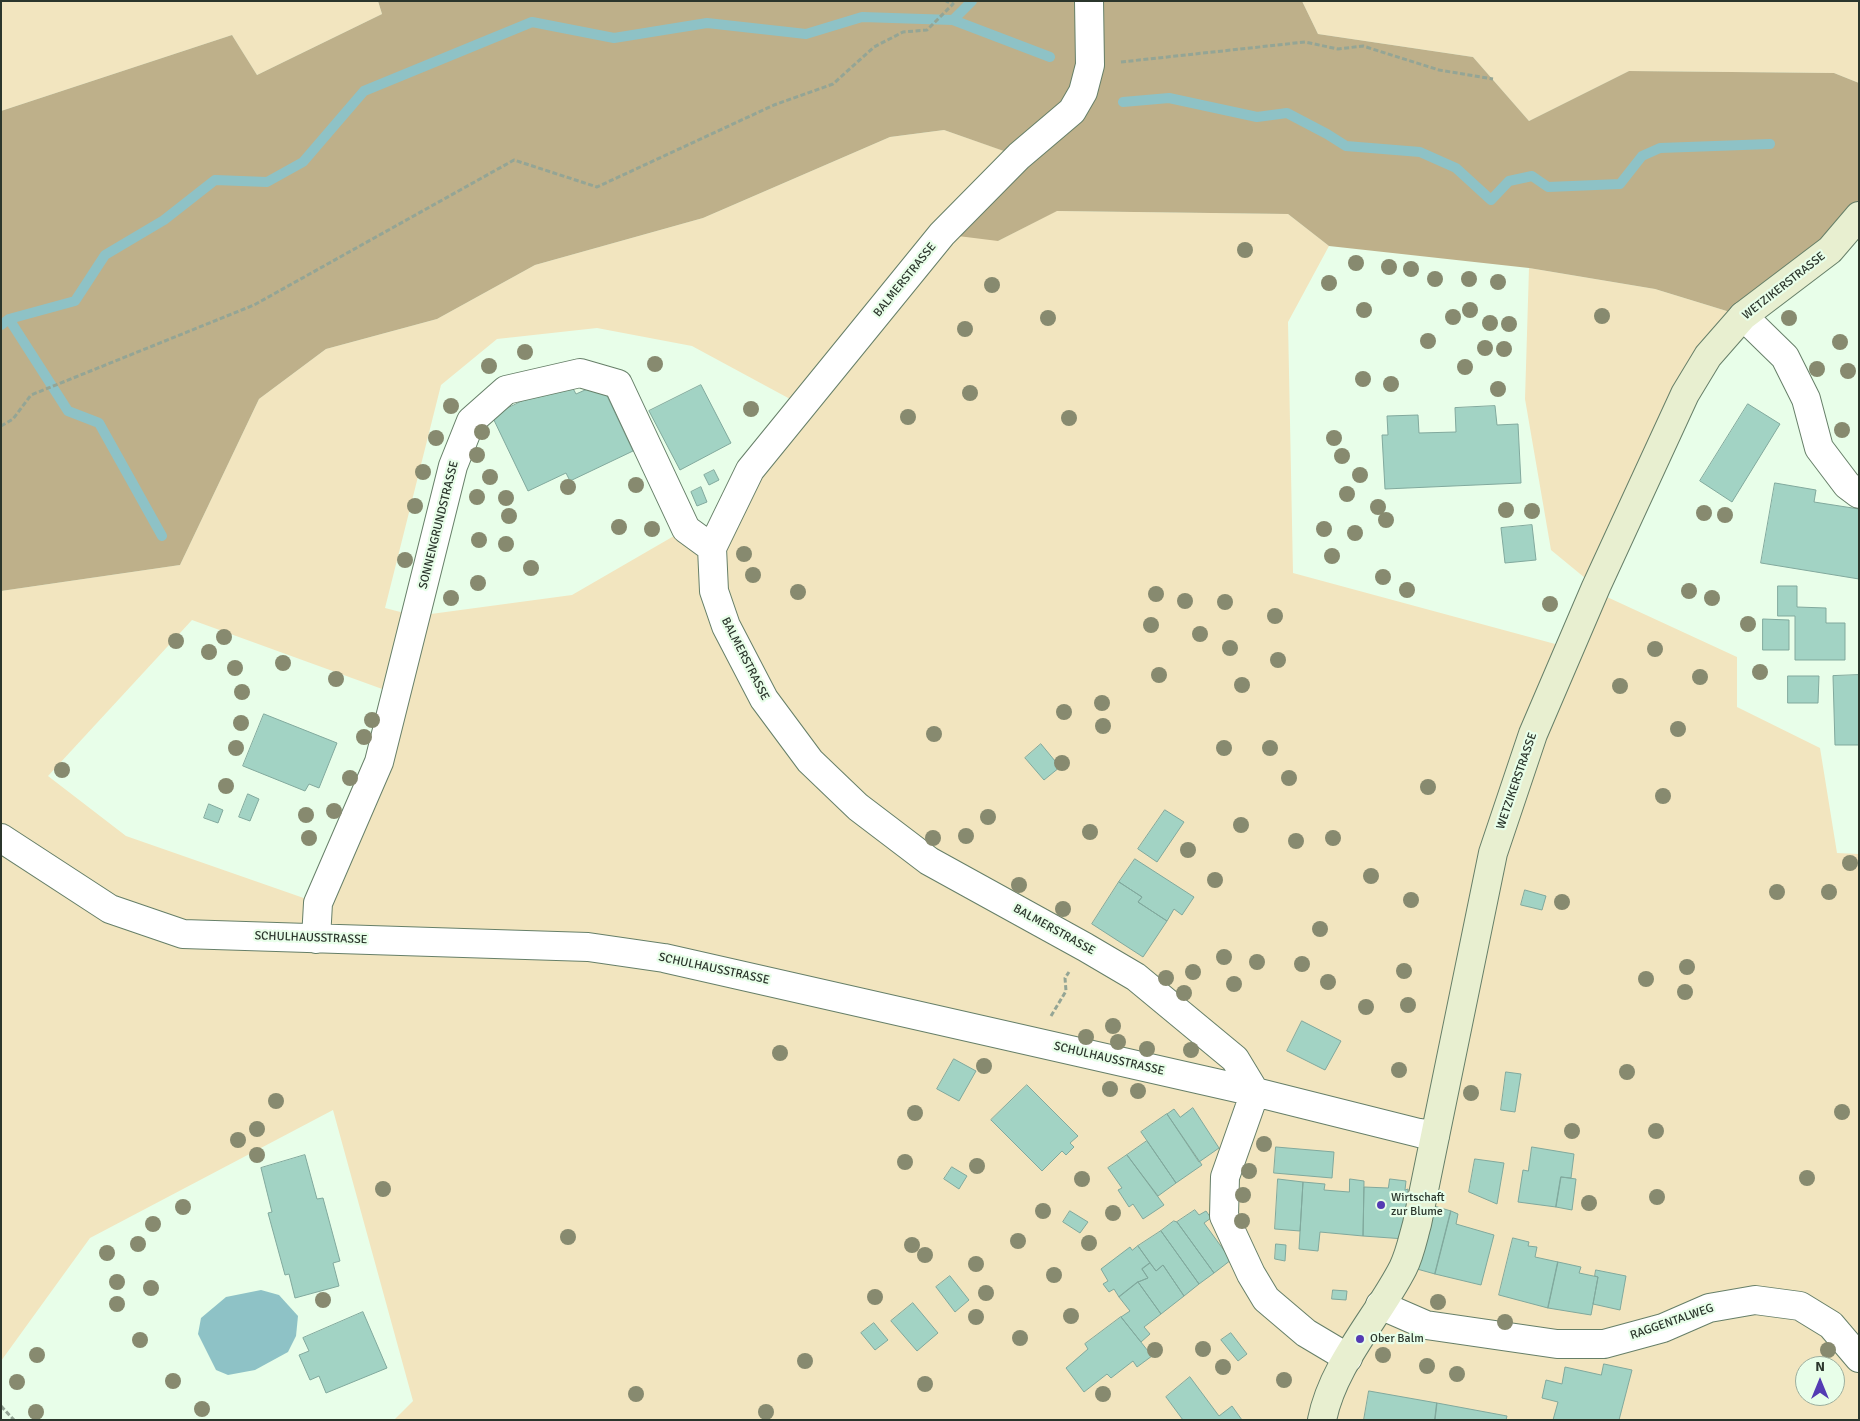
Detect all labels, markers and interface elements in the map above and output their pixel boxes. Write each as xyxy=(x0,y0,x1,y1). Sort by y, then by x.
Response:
street label: BALMERSTRASSE xyxy=(871,240,939,320)
street label: WETZIKERSTRASSE xyxy=(1740,249,1828,323)
street label: SONNENGRUNDSTRASSE xyxy=(416,460,462,590)
street label: BALMERSTRASSE xyxy=(718,615,772,703)
street label: WETZIKERSTRASSE xyxy=(1494,731,1540,831)
street label: BALMERSTRASSE xyxy=(1011,902,1097,958)
street label: SCHULHAUSSTRASSE xyxy=(254,929,368,947)
street label: SCHULHAUSSTRASSE xyxy=(657,950,771,988)
street label: SCHULHAUSSTRASSE xyxy=(1052,1039,1166,1079)
place label: Wirtschaft zur Blume xyxy=(1391,1191,1445,1219)
marker: Wirtschaft zur Blume xyxy=(1375,1199,1387,1211)
street label: RAGGENTALWEG xyxy=(1628,1301,1716,1343)
place label: Ober Balm xyxy=(1370,1332,1424,1346)
marker: Ober Balm xyxy=(1354,1333,1366,1345)
north arrow xyxy=(1795,1356,1845,1406)
text: N xyxy=(1815,1358,1825,1375)

